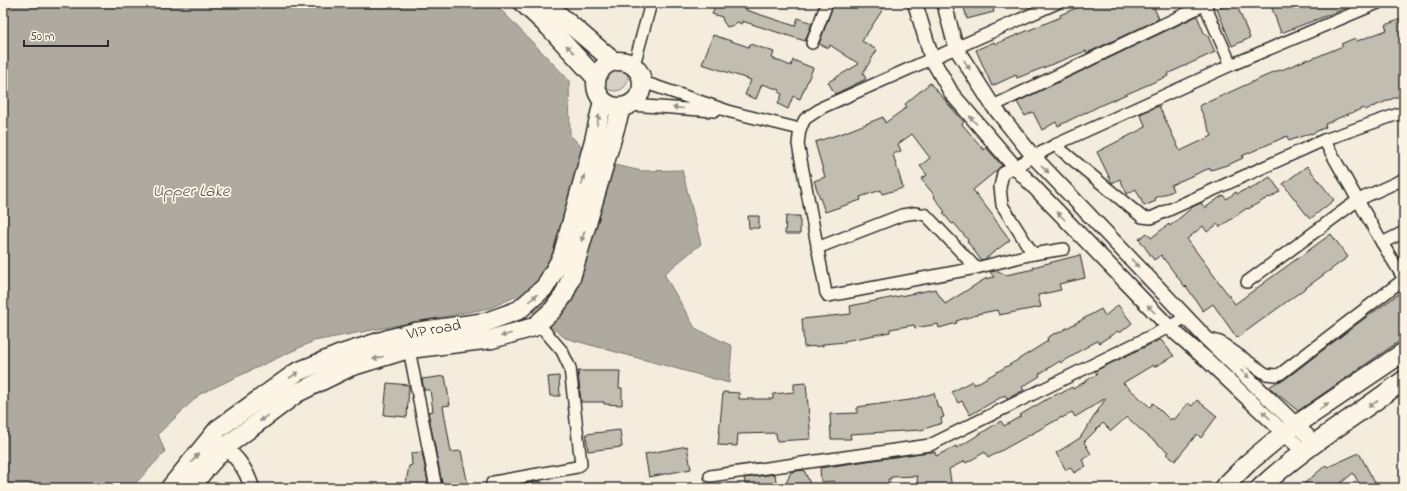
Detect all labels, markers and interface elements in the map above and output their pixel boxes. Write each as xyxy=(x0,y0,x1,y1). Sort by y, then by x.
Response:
scale bar xyxy=(24,22,108,48)
text: 50 m xyxy=(30,28,54,46)
one-way arrow xyxy=(565,44,575,54)
one-way arrow xyxy=(964,59,971,71)
one-way arrow xyxy=(672,104,684,111)
one-way arrow xyxy=(596,114,602,127)
one-way arrow xyxy=(969,114,978,125)
one-way arrow xyxy=(1041,164,1050,174)
one-way arrow xyxy=(580,174,586,186)
water label: Upper Lake xyxy=(153,179,231,204)
one-way arrow xyxy=(1056,211,1066,221)
one-way arrow xyxy=(580,230,586,242)
one-way arrow xyxy=(1130,258,1140,268)
one-way arrow xyxy=(528,293,538,302)
one-way arrow xyxy=(1147,304,1156,314)
street label: VIP road xyxy=(404,313,463,347)
one-way arrow xyxy=(499,332,511,338)
one-way arrow xyxy=(372,355,384,361)
one-way arrow xyxy=(1240,369,1250,379)
one-way arrow xyxy=(289,371,299,379)
one-way arrow xyxy=(1367,399,1378,408)
one-way arrow xyxy=(1319,402,1329,410)
one-way arrow xyxy=(1261,411,1271,420)
one-way arrow xyxy=(259,414,269,422)
one-way arrow xyxy=(191,453,200,463)

